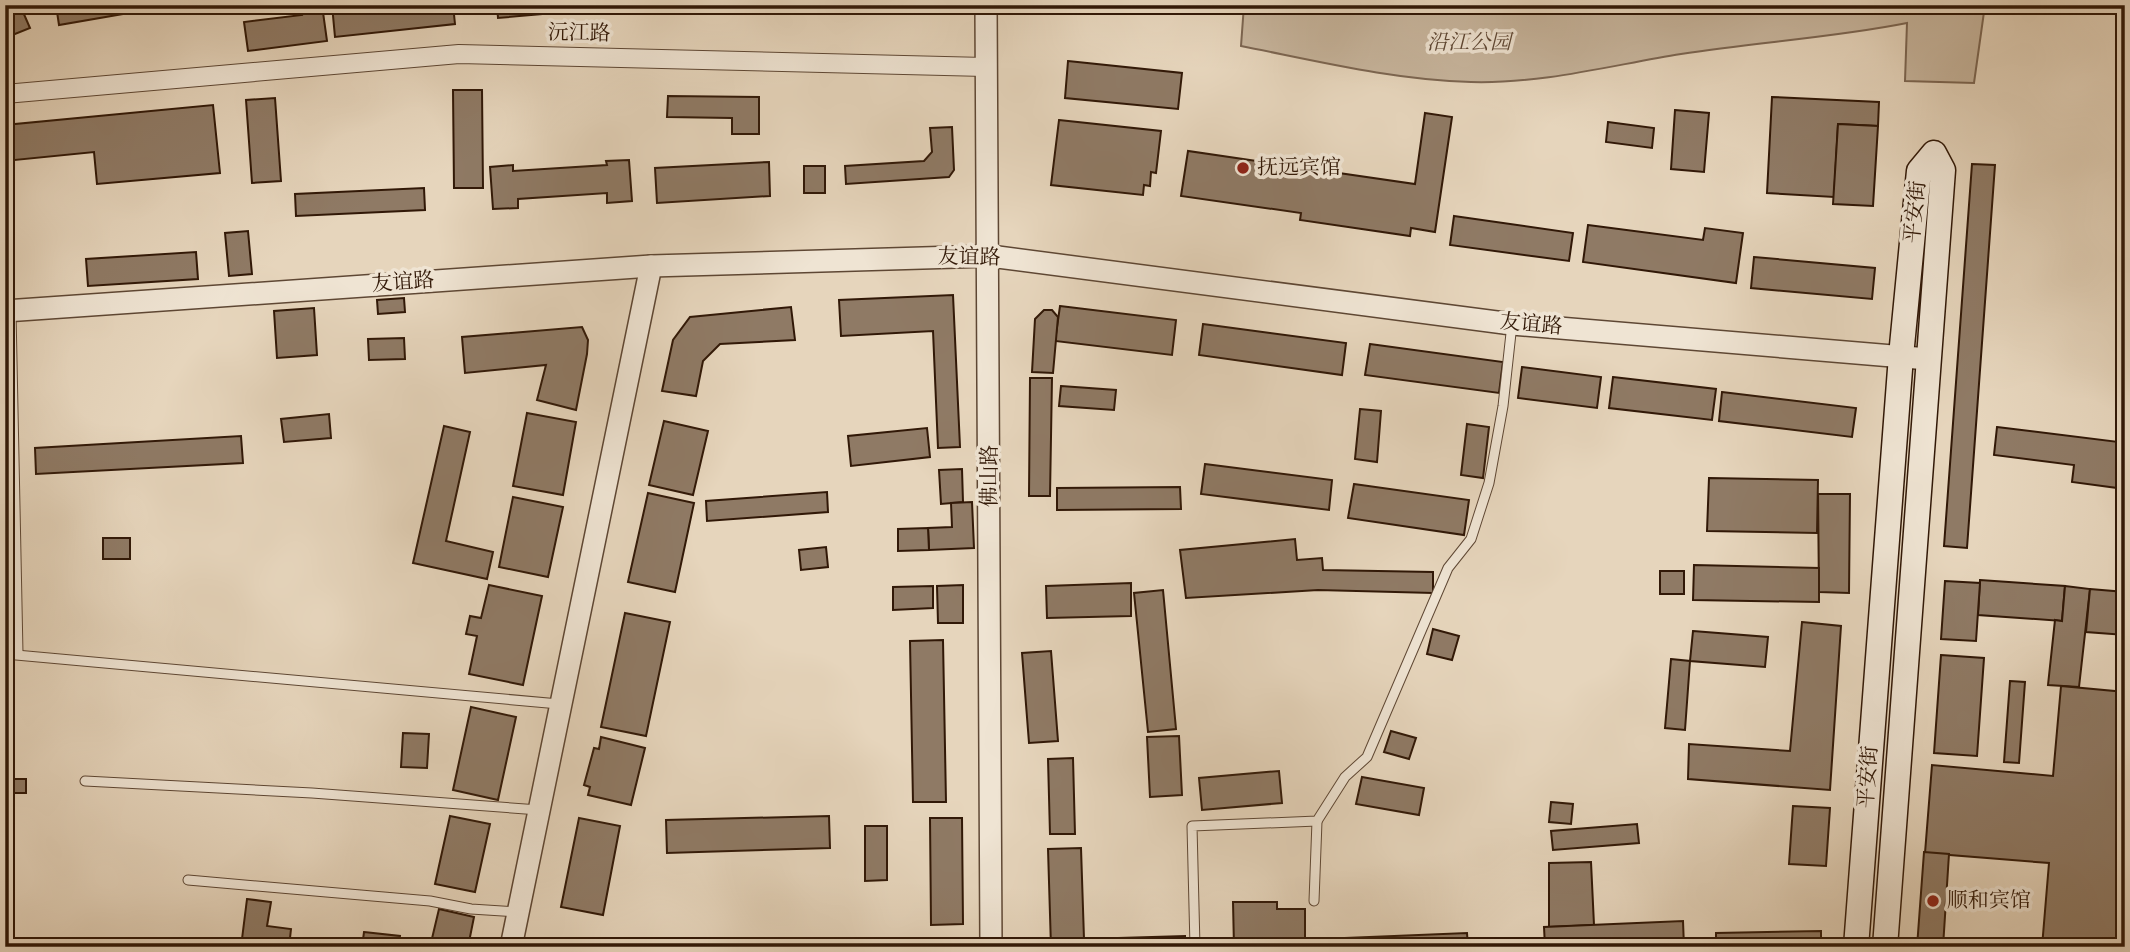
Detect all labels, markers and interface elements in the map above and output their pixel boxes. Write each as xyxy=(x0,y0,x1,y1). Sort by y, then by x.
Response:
street label: 沅江路 xyxy=(547,21,611,45)
park label: 沿江公园 xyxy=(1427,31,1514,54)
place label: 抚远宾馆 xyxy=(1257,156,1341,179)
marker: 抚远宾馆 xyxy=(1235,160,1251,176)
street label: 平安街 xyxy=(1900,179,1930,244)
street label: 友谊路 xyxy=(937,244,1001,269)
street label: 友谊路 xyxy=(371,267,435,296)
street label: 友谊路 xyxy=(1499,309,1564,338)
street label: 佛山路 xyxy=(978,445,1001,508)
street label: 平安街 xyxy=(1854,745,1882,809)
place label: 顺和宾馆 xyxy=(1947,889,2031,912)
marker: 顺和宾馆 xyxy=(1925,893,1941,909)

